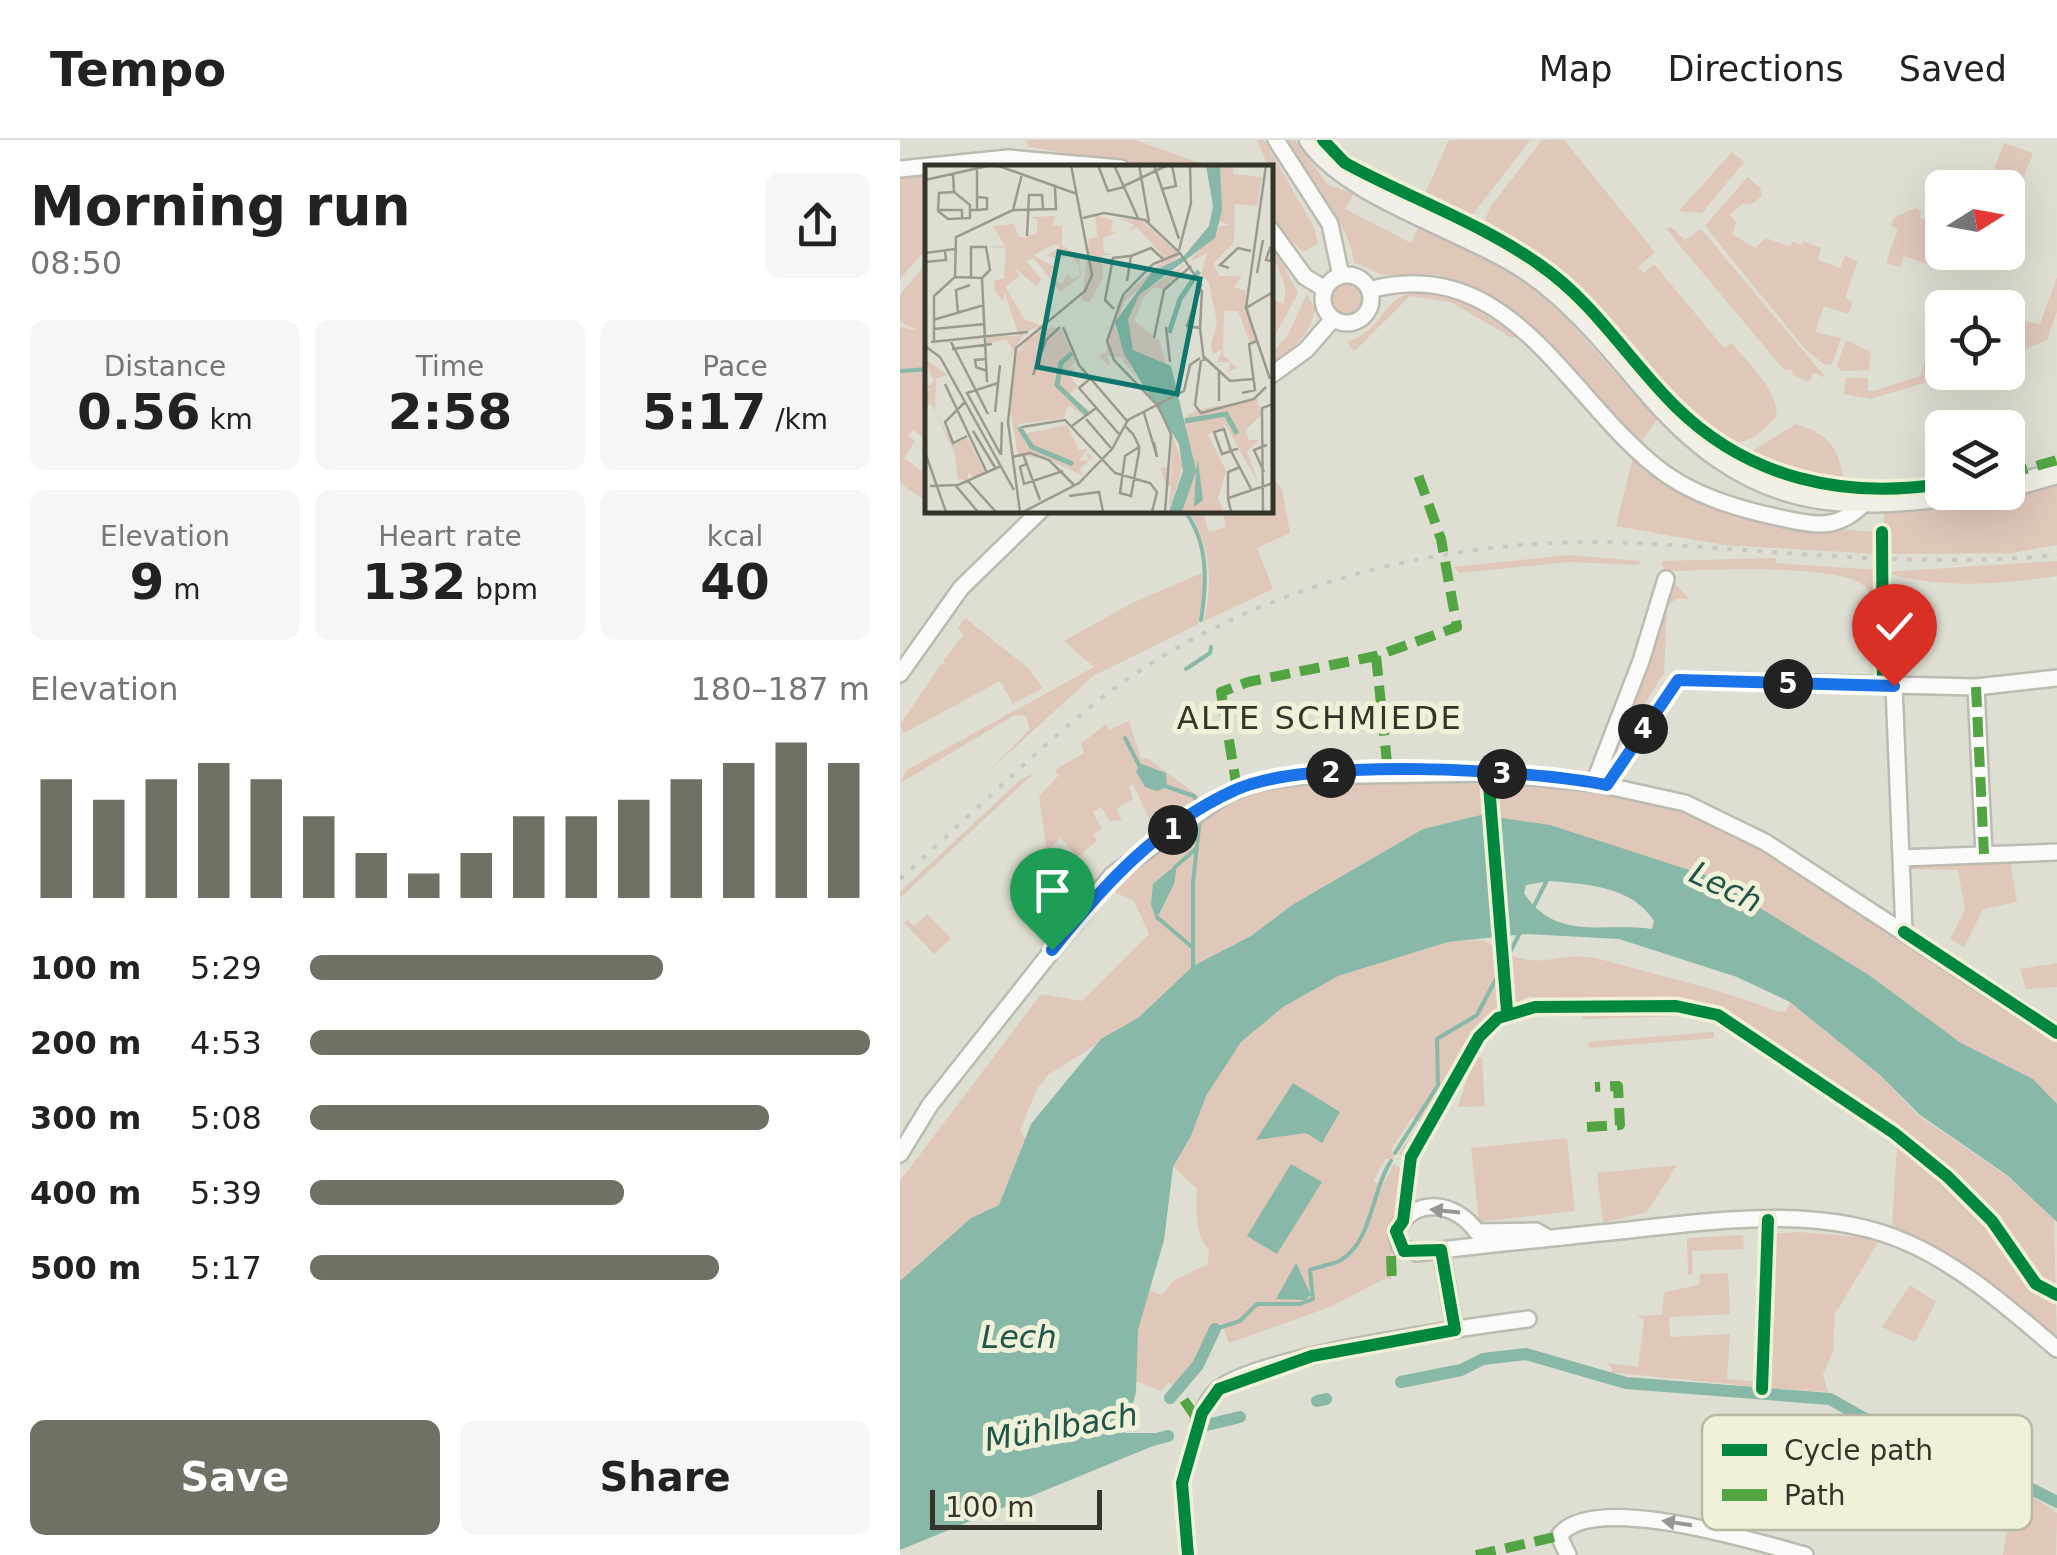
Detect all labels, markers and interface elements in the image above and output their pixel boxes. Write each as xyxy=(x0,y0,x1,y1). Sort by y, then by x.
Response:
text: Tempo xyxy=(50,41,226,97)
text: Map xyxy=(1539,49,1613,89)
text: Directions xyxy=(1668,49,1844,89)
text: Saved xyxy=(1899,49,2007,89)
inset map xyxy=(925,165,1272,512)
north arrow xyxy=(1925,170,2025,270)
map controls xyxy=(1925,170,2025,510)
button: share xyxy=(765,173,870,278)
text: Morning run xyxy=(30,174,411,238)
text: 08:50 xyxy=(30,244,122,282)
button: locate xyxy=(1925,290,2025,390)
text: Distance xyxy=(104,350,226,383)
text: Time xyxy=(416,350,484,383)
text: Pace xyxy=(702,350,768,383)
text: 0.56 xyxy=(77,383,200,441)
text: 2:58 xyxy=(388,383,512,441)
text: 5:17 xyxy=(642,383,766,441)
text: km xyxy=(200,403,253,436)
text: /km xyxy=(766,403,828,436)
button: layers xyxy=(1925,410,2025,510)
text: Elevation xyxy=(100,520,230,553)
text: Heart rate xyxy=(378,520,522,553)
text: kcal xyxy=(707,520,763,553)
text: 9 xyxy=(130,553,164,611)
text: 132 xyxy=(362,553,466,611)
text: 40 xyxy=(700,553,770,611)
text: m xyxy=(164,573,200,606)
text: bpm xyxy=(466,573,538,606)
pin xyxy=(1852,584,1937,687)
icon: check xyxy=(1867,599,1922,654)
pin: 5 xyxy=(1763,659,1813,709)
text: 5 xyxy=(1778,667,1798,700)
text: Elevation xyxy=(30,670,179,708)
text: 180–187 m xyxy=(691,670,870,708)
district label: ALTE SCHMIEDE xyxy=(1177,699,1463,737)
pin: 4 xyxy=(1618,704,1668,754)
text: 4 xyxy=(1633,712,1653,745)
pin: 2 xyxy=(1306,748,1356,798)
pin: 3 xyxy=(1477,749,1527,799)
text: 2 xyxy=(1321,756,1341,789)
text: 3 xyxy=(1492,757,1512,790)
pin: 1 xyxy=(1148,805,1198,855)
text: 1 xyxy=(1163,813,1183,846)
pin xyxy=(1010,848,1095,951)
water label: Lech xyxy=(1684,853,1768,921)
icon: arrive xyxy=(1025,863,1080,918)
text: 100 m xyxy=(30,949,141,987)
text: 5:29 xyxy=(190,949,262,987)
text: 200 m xyxy=(30,1024,141,1062)
text: 4:53 xyxy=(190,1024,262,1062)
text: 300 m xyxy=(30,1099,141,1137)
text: 5:08 xyxy=(190,1099,262,1137)
text: 400 m xyxy=(30,1174,141,1212)
text: 5:39 xyxy=(190,1174,262,1212)
one-way arrow xyxy=(1429,1203,1461,1219)
text: 500 m xyxy=(30,1249,141,1287)
text: 5:17 xyxy=(190,1249,262,1287)
water label: Lech xyxy=(981,1318,1057,1356)
water label: Mühlbach xyxy=(981,1395,1141,1459)
legend xyxy=(1702,1415,2032,1530)
button: Save xyxy=(30,1420,440,1535)
button: Share xyxy=(460,1420,870,1535)
text: Cycle path xyxy=(1784,1434,1933,1467)
text: Path xyxy=(1784,1479,1846,1512)
scale bar xyxy=(930,1485,1102,1530)
text: 100 m xyxy=(945,1491,1035,1524)
one-way arrow xyxy=(1660,1515,1692,1531)

